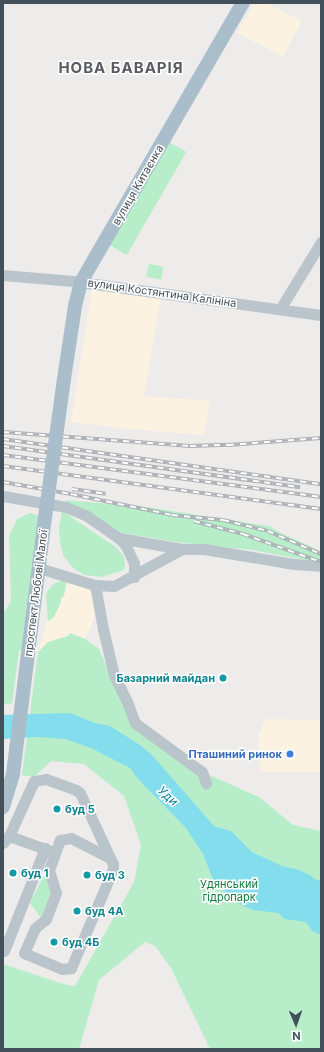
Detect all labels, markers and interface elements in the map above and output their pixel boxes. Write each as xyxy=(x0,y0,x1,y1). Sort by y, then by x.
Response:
district label: НОВА БАВАРІЯ xyxy=(58,59,184,77)
street label: вулиця Китаєнка xyxy=(110,142,166,228)
street label: вулиця Костянтина Калініна xyxy=(87,276,237,310)
street label: проспект Любові Малої xyxy=(22,529,50,657)
place label: Базарний майдан xyxy=(117,671,215,685)
marker: Базарний майдан xyxy=(218,673,228,683)
place label: Пташиний ринок xyxy=(189,747,282,761)
marker: Пташиний ринок xyxy=(285,749,295,759)
water label: Уди xyxy=(155,783,181,809)
place label: буд 5 xyxy=(65,802,95,816)
marker: буд 5 xyxy=(52,804,62,814)
place label: буд 1 xyxy=(21,866,49,880)
marker: буд 1 xyxy=(8,868,18,878)
place label: буд 3 xyxy=(95,868,125,882)
marker: буд 3 xyxy=(82,870,92,880)
park label: Удянський гідропарк xyxy=(200,878,258,904)
place label: буд 4А xyxy=(85,904,123,918)
marker: буд 4А xyxy=(72,906,82,916)
place label: буд 4Б xyxy=(62,935,99,949)
marker: буд 4Б xyxy=(49,937,59,947)
north arrow xyxy=(276,1004,316,1044)
text: N xyxy=(292,1029,301,1043)

